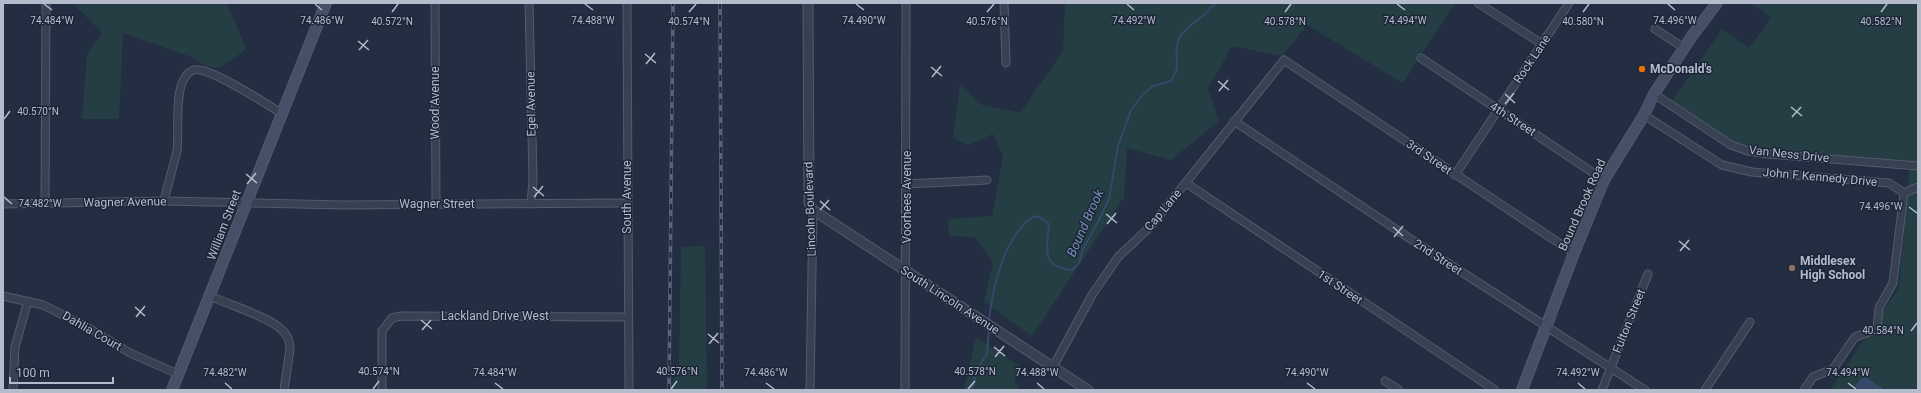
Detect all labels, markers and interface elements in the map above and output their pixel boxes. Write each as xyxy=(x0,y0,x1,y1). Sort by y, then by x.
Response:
text: 74.484°W xyxy=(30,15,74,26)
text: 74.486°W xyxy=(300,15,344,26)
text: 74.488°W xyxy=(571,15,615,26)
text: 74.490°W xyxy=(842,15,886,26)
text: 74.492°W xyxy=(1112,15,1156,26)
text: 74.494°W xyxy=(1383,15,1427,26)
text: 74.496°W xyxy=(1653,15,1697,26)
text: 40.572°N xyxy=(371,16,413,27)
text: 40.574°N xyxy=(668,16,710,27)
text: 40.576°N xyxy=(966,16,1008,27)
text: 40.578°N xyxy=(1264,16,1306,27)
text: 40.580°N xyxy=(1562,16,1604,27)
text: 40.582°N xyxy=(1860,16,1902,27)
street label: Rock Lane xyxy=(1511,32,1553,86)
place label: McDonald's xyxy=(1650,62,1712,76)
marker: McDonald's xyxy=(1637,64,1647,74)
street label: Wood Avenue xyxy=(428,66,442,140)
street label: Egel Avenue xyxy=(523,71,539,137)
street label: 4th Street xyxy=(1487,99,1539,139)
text: 40.570°N xyxy=(17,106,59,117)
street label: 3rd Street xyxy=(1403,137,1455,177)
street label: Van Ness Drive xyxy=(1748,143,1830,165)
street label: Voorhees Avenue xyxy=(900,151,914,243)
street label: Bound Brook Road xyxy=(1555,157,1609,253)
street label: South Avenue xyxy=(620,160,634,234)
street label: Lincoln Boulevard xyxy=(801,161,819,257)
street label: John F Kennedy Drive xyxy=(1762,165,1878,189)
water label: Bound Brook xyxy=(1063,186,1107,259)
street label: Cap Lane xyxy=(1142,186,1184,234)
street label: William Street xyxy=(204,188,244,262)
street label: Wagner Avenue xyxy=(83,194,167,210)
street label: Wagner Street xyxy=(399,197,475,211)
text: 74.482°W xyxy=(18,198,62,209)
text: 74.496°W xyxy=(1859,201,1903,212)
street label: 2nd Street xyxy=(1411,236,1465,278)
place label: Middlesex High School xyxy=(1800,254,1865,282)
street label: South Lincoln Avenue xyxy=(898,263,1002,337)
marker: Middlesex High School xyxy=(1787,263,1797,273)
street label: 1st Street xyxy=(1315,267,1365,307)
street label: Fulton Street xyxy=(1610,287,1648,355)
street label: Dahlia Court xyxy=(60,308,124,354)
street label: Lackland Drive West xyxy=(441,309,549,323)
text: 40.584°N xyxy=(1862,325,1904,336)
scale bar xyxy=(10,359,113,385)
text: 100 m xyxy=(16,366,50,380)
text: 40.574°N xyxy=(358,366,400,377)
text: 40.576°N xyxy=(656,366,698,377)
text: 40.578°N xyxy=(954,366,996,377)
text: 74.482°W xyxy=(203,367,247,378)
text: 74.484°W xyxy=(473,367,517,378)
text: 74.486°W xyxy=(744,367,788,378)
text: 74.488°W xyxy=(1015,367,1059,378)
text: 74.490°W xyxy=(1285,367,1329,378)
text: 74.492°W xyxy=(1556,367,1600,378)
text: 74.494°W xyxy=(1826,367,1870,378)

